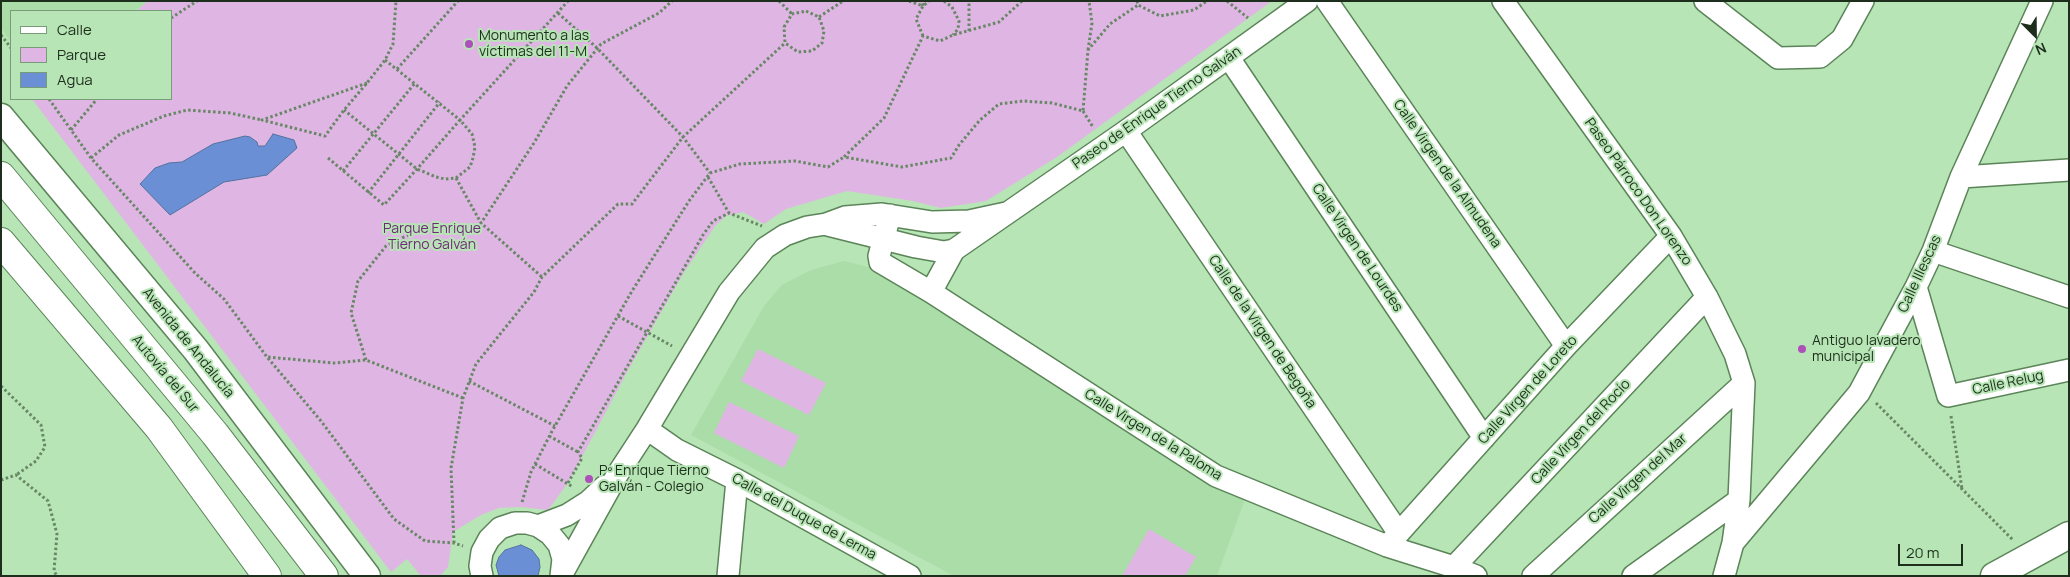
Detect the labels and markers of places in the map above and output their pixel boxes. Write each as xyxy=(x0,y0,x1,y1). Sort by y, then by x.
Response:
place label: Monumento a las víctimas del 11-M xyxy=(479,28,589,60)
marker: Monumento a las víctimas del 11-M xyxy=(463,38,475,50)
place label: Antiguo lavadero municipal xyxy=(1812,333,1921,366)
marker: Antiguo lavadero municipal xyxy=(1796,343,1808,355)
place label: Pº Enrique Tierno Galván - Colegio xyxy=(599,463,709,496)
marker: Pº Enrique Tierno Galván - Colegio xyxy=(583,473,595,485)

